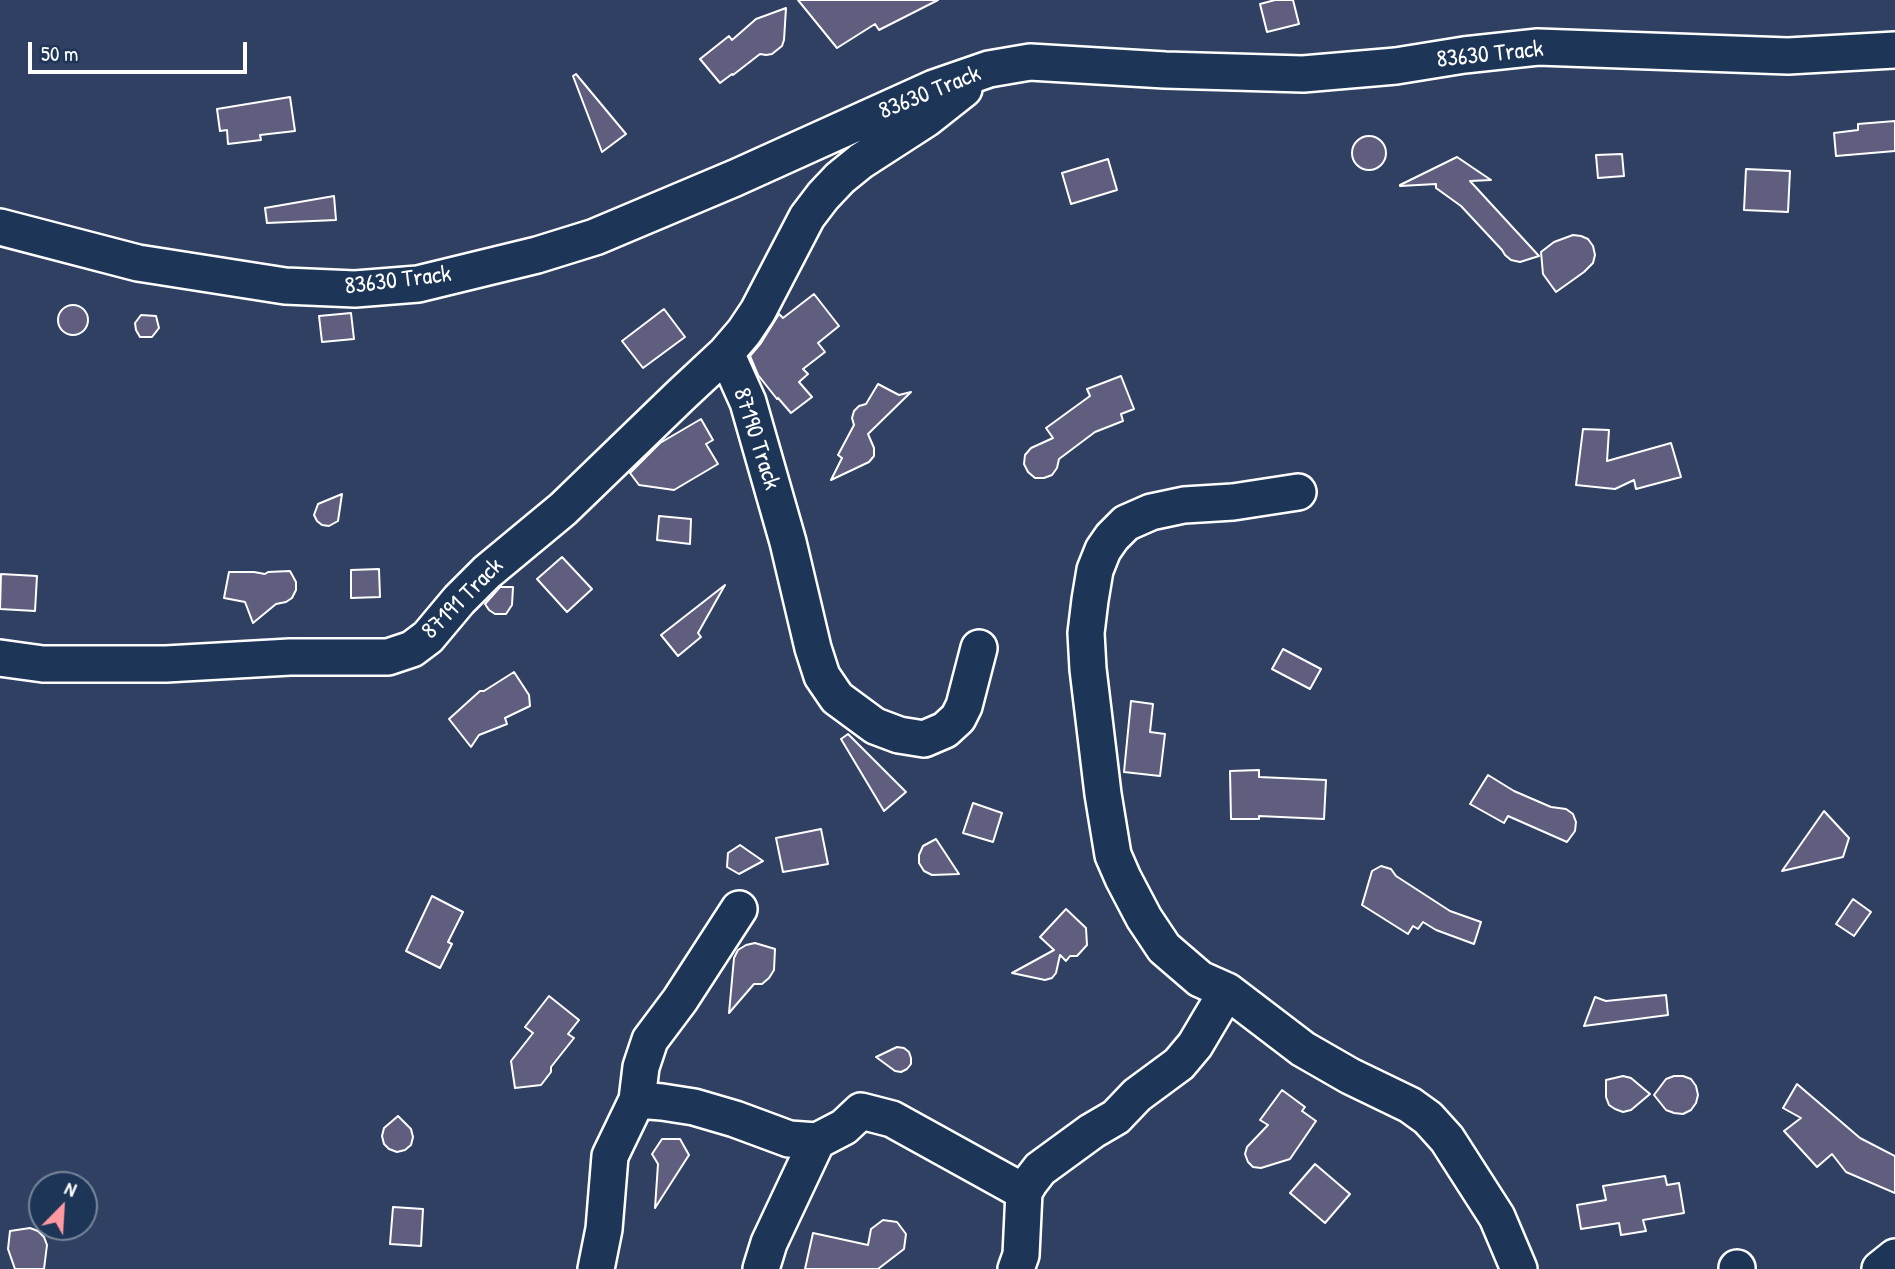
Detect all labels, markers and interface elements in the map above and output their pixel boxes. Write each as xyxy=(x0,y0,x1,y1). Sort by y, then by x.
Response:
scale bar xyxy=(32,28,250,72)
street label: 83630 Track xyxy=(1435,35,1545,75)
text: 50 m xyxy=(41,39,78,68)
street label: 83630 Track xyxy=(875,60,985,126)
street label: 83630 Track xyxy=(343,260,453,302)
street label: 87190 Track xyxy=(726,385,786,493)
street label: 87191 Track xyxy=(416,552,510,646)
north arrow xyxy=(28,1171,98,1241)
text: N xyxy=(61,1175,81,1203)

